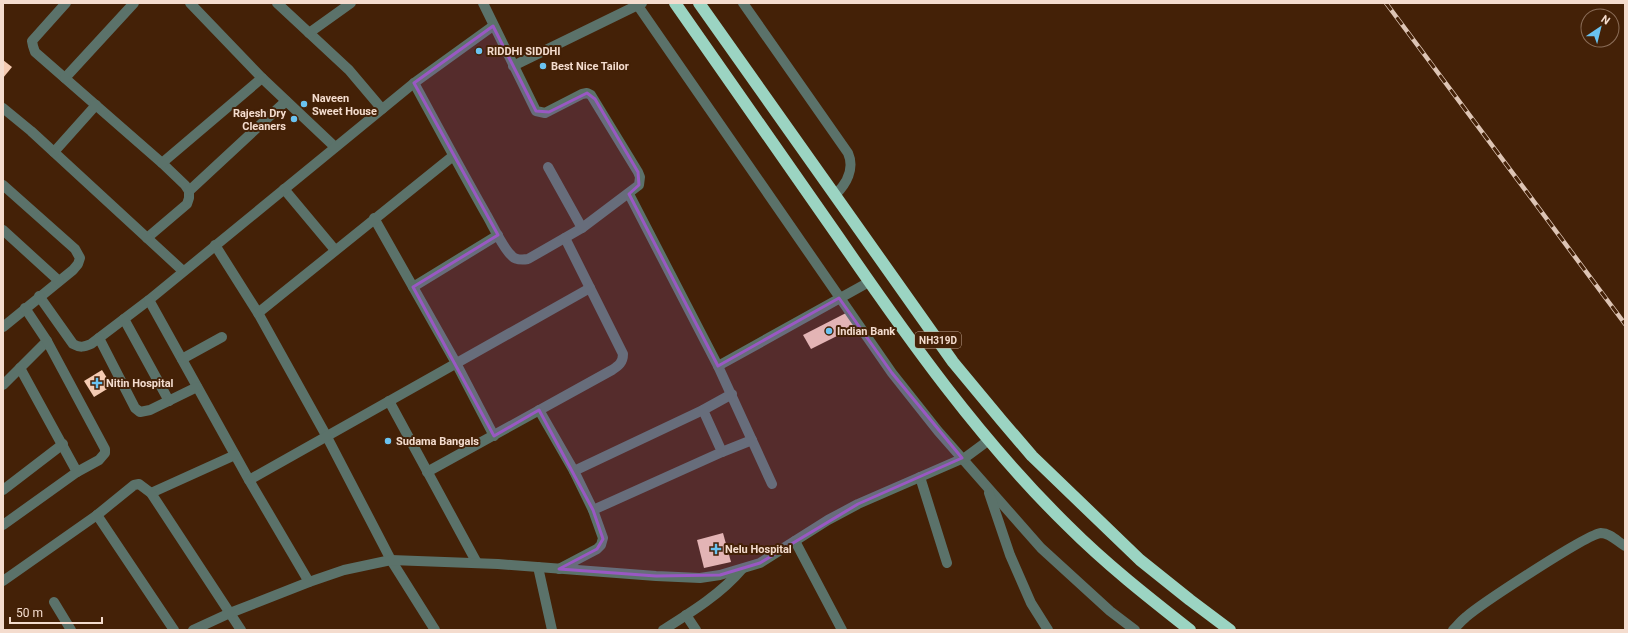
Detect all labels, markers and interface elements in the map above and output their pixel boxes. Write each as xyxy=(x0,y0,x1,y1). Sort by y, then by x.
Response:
north arrow xyxy=(1580,8,1620,48)
text: N xyxy=(1599,13,1613,28)
place label: RIDDHI SIDDHI xyxy=(487,45,561,58)
marker: RIDDHI SIDDHI xyxy=(474,46,484,56)
place label: Best Nice Tailor xyxy=(551,60,629,73)
marker: Best Nice Tailor xyxy=(538,61,548,71)
place label: Naveen Sweet House xyxy=(312,92,377,118)
marker: Naveen Sweet House xyxy=(299,99,309,109)
place label: Rajesh Dry Cleaners xyxy=(233,107,286,133)
marker: Rajesh Dry Cleaners xyxy=(289,114,299,124)
place label: Indian Bank xyxy=(837,325,895,338)
marker: Indian Bank xyxy=(824,326,834,336)
road number: NH319D xyxy=(915,332,961,348)
marker: Nitin Hospital xyxy=(91,377,103,389)
place label: Nitin Hospital xyxy=(106,377,174,390)
place label: Sudama Bangals xyxy=(396,435,479,448)
marker: Sudama Bangals xyxy=(383,436,393,446)
marker: Nelu Hospital xyxy=(710,543,722,555)
place label: Nelu Hospital xyxy=(725,543,792,556)
scale bar xyxy=(10,599,102,625)
text: 50 m xyxy=(16,606,43,620)

